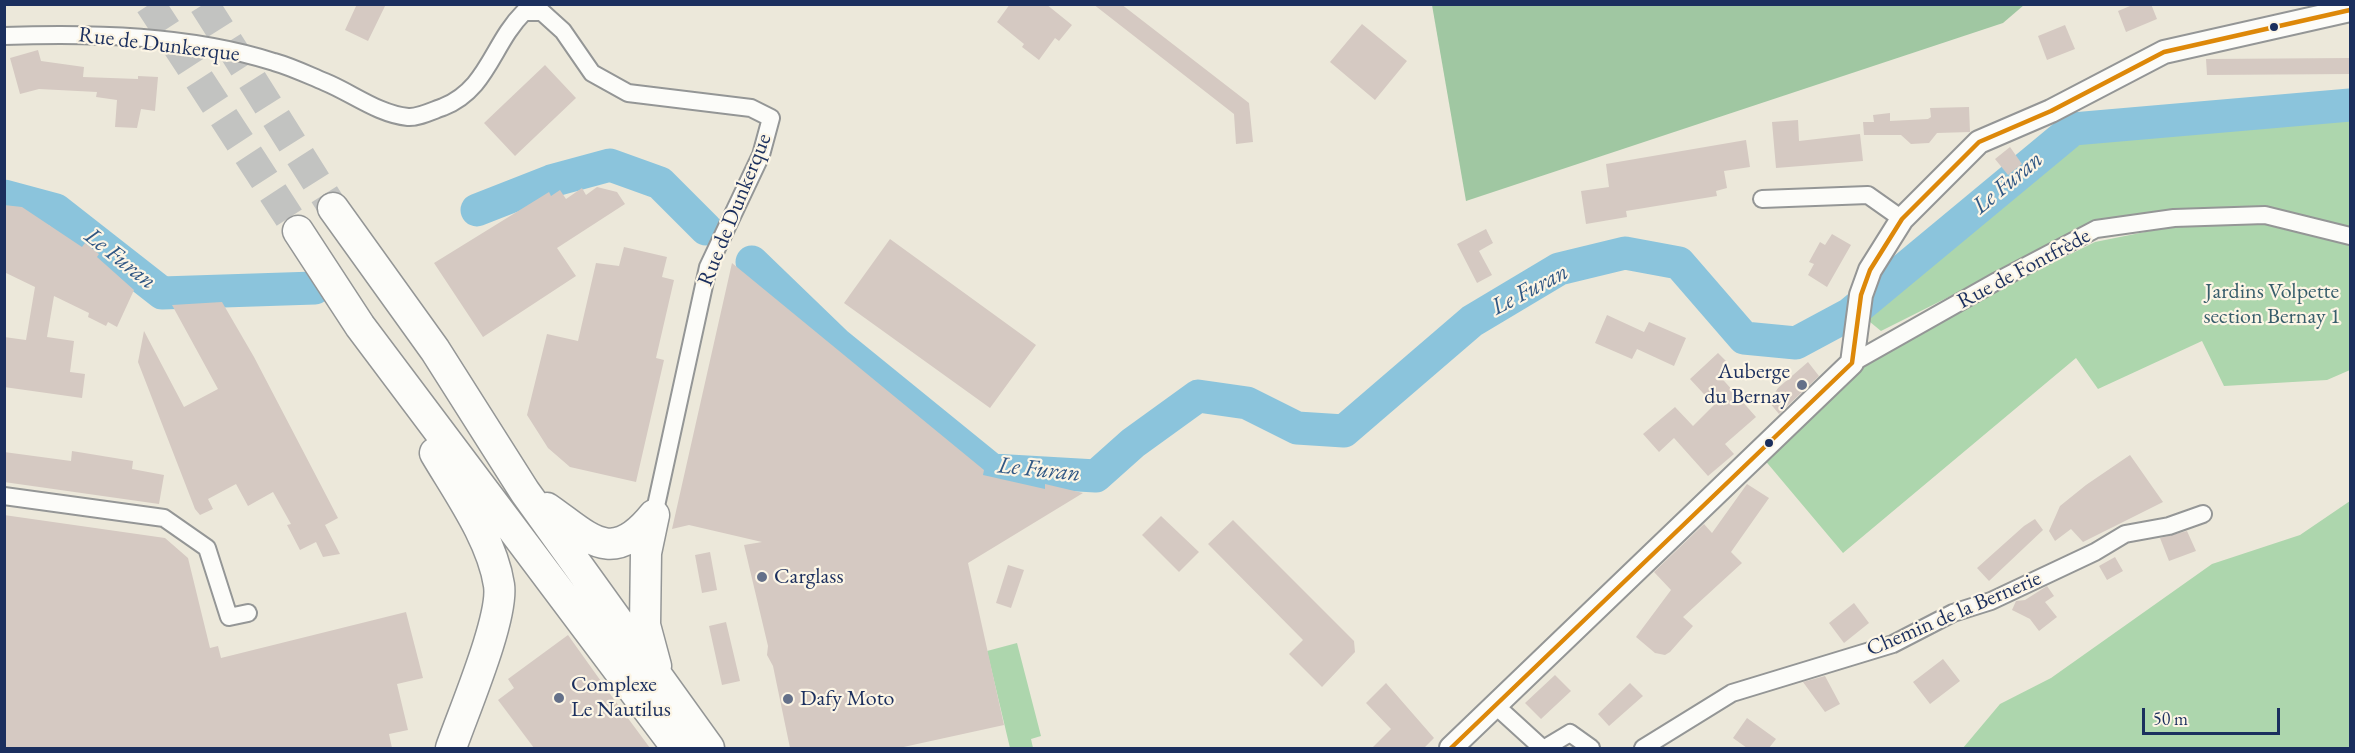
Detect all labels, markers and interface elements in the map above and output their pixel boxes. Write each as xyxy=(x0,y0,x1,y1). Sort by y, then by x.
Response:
unlabelled marker xyxy=(2268,21,2280,33)
street label: Rue de Dunkerque xyxy=(77,22,241,68)
street label: Rue de Dunkerque xyxy=(692,130,778,290)
water label: Le Furan xyxy=(1967,145,2049,221)
water label: Le Furan xyxy=(78,222,162,296)
street label: Rue de Fontfrède xyxy=(1953,223,2095,315)
water label: Le Furan xyxy=(1487,258,1573,322)
park label: Jardins Volpette section Bernay 1 xyxy=(2203,279,2341,330)
place label: Auberge du Bernay xyxy=(1704,359,1790,410)
marker: Auberge du Bernay xyxy=(1795,378,1809,392)
unlabelled marker xyxy=(1763,437,1775,449)
water label: Le Furan xyxy=(996,451,1082,489)
place label: Carglass xyxy=(774,564,844,590)
street label: Chemin de la Bernerie xyxy=(1863,565,2045,663)
marker: Carglass xyxy=(755,570,769,584)
place label: Complexe Le Nautilus xyxy=(571,672,671,724)
place label: Dafy Moto xyxy=(800,686,894,712)
marker: Complexe Le Nautilus xyxy=(552,691,566,705)
marker: Dafy Moto xyxy=(781,692,795,706)
scale bar xyxy=(2145,696,2283,734)
text: 50 m xyxy=(2153,707,2188,730)

